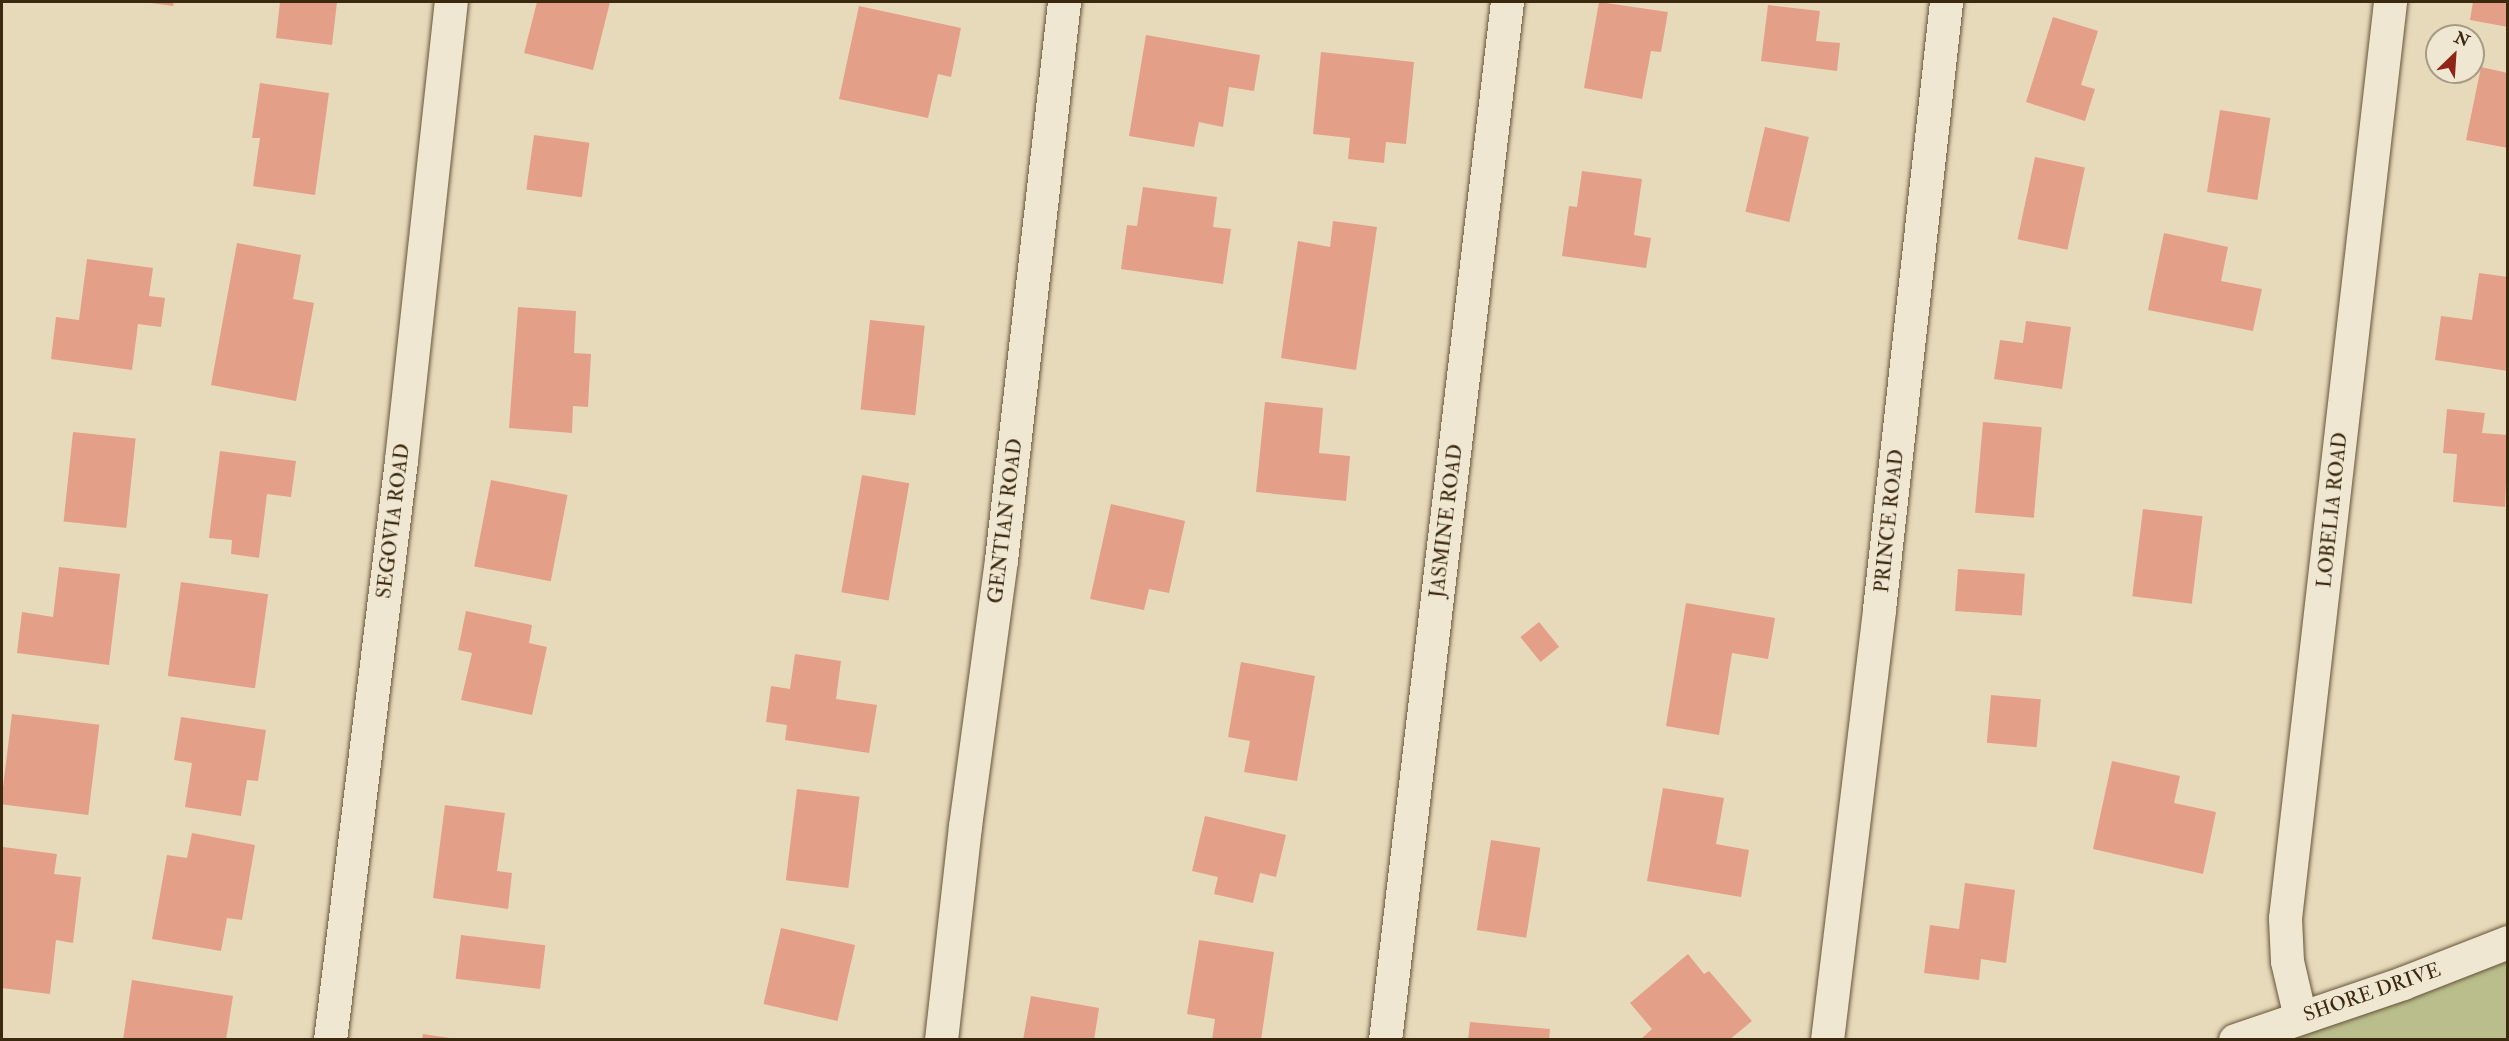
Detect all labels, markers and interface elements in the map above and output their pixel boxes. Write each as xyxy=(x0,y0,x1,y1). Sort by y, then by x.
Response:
north arrow xyxy=(2425,24,2485,84)
text: N xyxy=(2451,27,2472,52)
street label: LOBELIA ROAD xyxy=(2312,431,2352,589)
street label: GENTIAN ROAD xyxy=(983,437,1027,605)
street label: SEGOVIA ROAD xyxy=(372,442,414,600)
street label: JASMINE ROAD xyxy=(1425,443,1467,599)
street label: PRINCE ROAD xyxy=(1870,448,1908,594)
street label: SHORE DRIVE xyxy=(2300,957,2444,1027)

